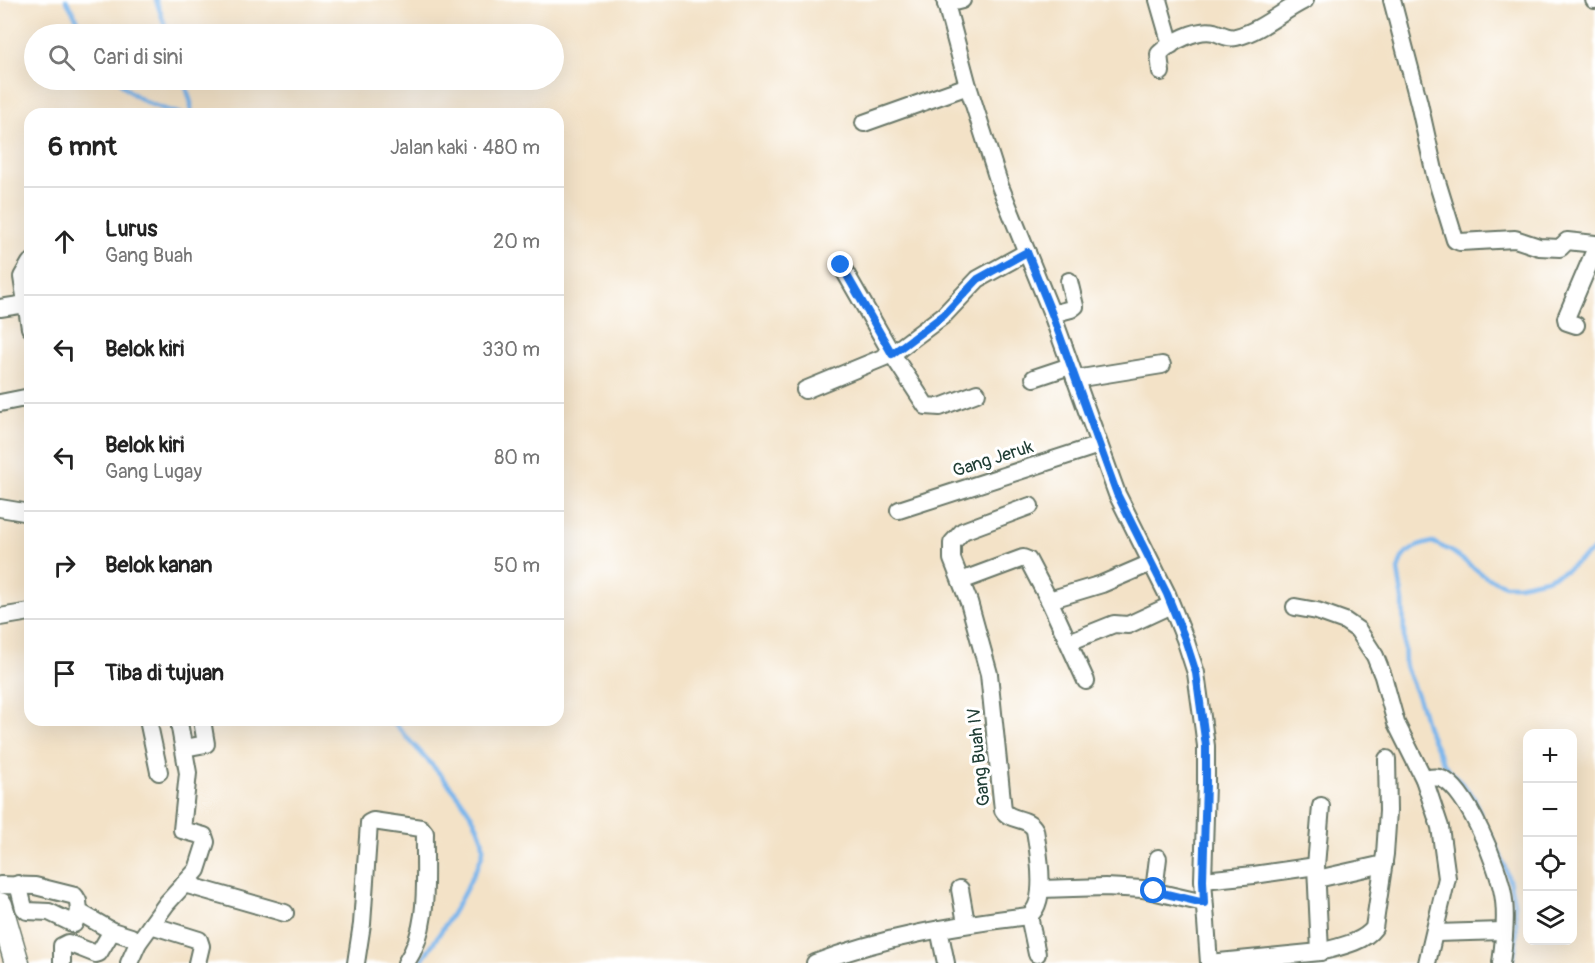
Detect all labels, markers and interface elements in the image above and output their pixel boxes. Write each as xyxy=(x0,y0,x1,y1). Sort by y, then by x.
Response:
search box xyxy=(24,24,564,90)
icon: search xyxy=(45,41,78,74)
text: Cari di sini xyxy=(93,43,183,71)
text: 6 mnt xyxy=(48,131,117,163)
text: Jalan kaki · 480 m xyxy=(390,135,540,160)
text: Lurus xyxy=(105,215,157,243)
icon: ahead xyxy=(48,225,81,258)
text: 20 m xyxy=(493,229,540,254)
text: Gang Buah xyxy=(105,243,193,268)
route end xyxy=(827,251,853,277)
icon: left xyxy=(48,333,81,366)
text: Belok kiri xyxy=(105,335,184,363)
text: 330 m xyxy=(482,337,540,362)
text: Belok kiri xyxy=(105,431,184,459)
street label: Gang Jeruk xyxy=(950,435,1037,483)
icon: left xyxy=(48,441,81,474)
text: 80 m xyxy=(494,445,540,470)
text: Gang Lugay xyxy=(105,459,202,484)
icon: right xyxy=(48,549,81,582)
text: Belok kanan xyxy=(105,551,213,579)
text: 50 m xyxy=(493,553,540,578)
icon: arrive xyxy=(48,657,81,690)
text: Tiba di tujuan xyxy=(105,659,224,687)
street label: Gang Buah IV xyxy=(962,707,996,807)
map controls xyxy=(1523,729,1577,945)
button: + xyxy=(1523,729,1577,783)
button: − xyxy=(1523,783,1577,837)
button: locate xyxy=(1523,837,1577,891)
route start xyxy=(1140,877,1166,903)
button: layers xyxy=(1523,891,1577,945)

